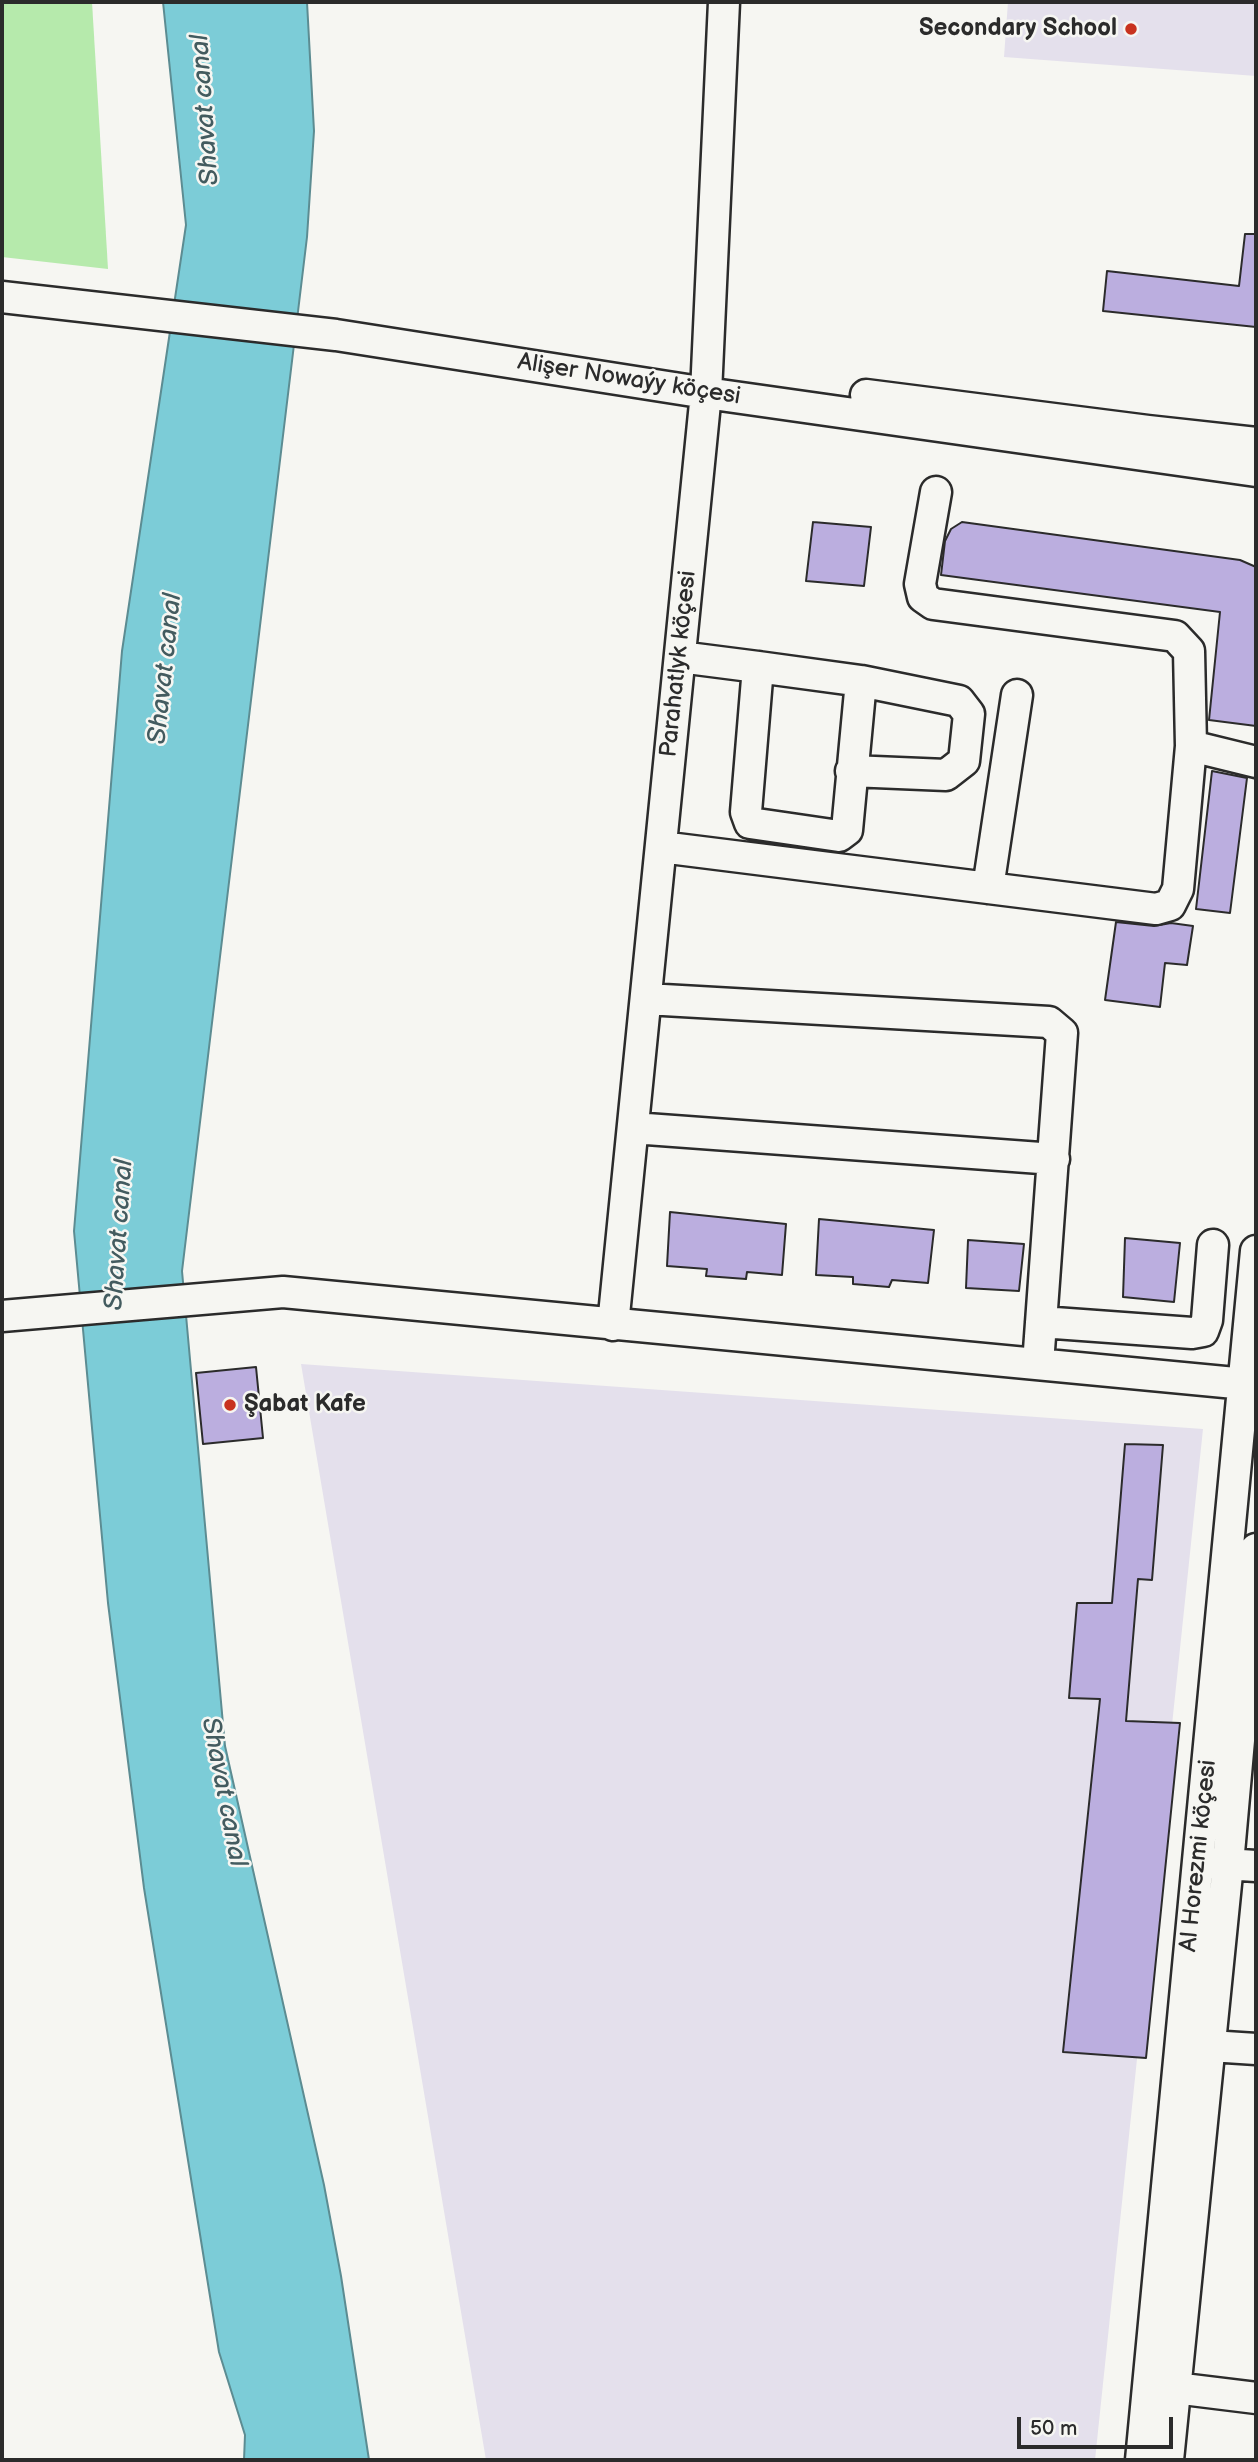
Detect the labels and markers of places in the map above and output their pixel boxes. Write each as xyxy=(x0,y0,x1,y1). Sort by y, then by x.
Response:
place label: Secondary School xyxy=(919,15,1117,43)
marker: Secondary School xyxy=(1123,21,1139,37)
place label: Şabat Kafe xyxy=(244,1391,366,1419)
marker: Şabat Kafe xyxy=(222,1397,238,1413)

